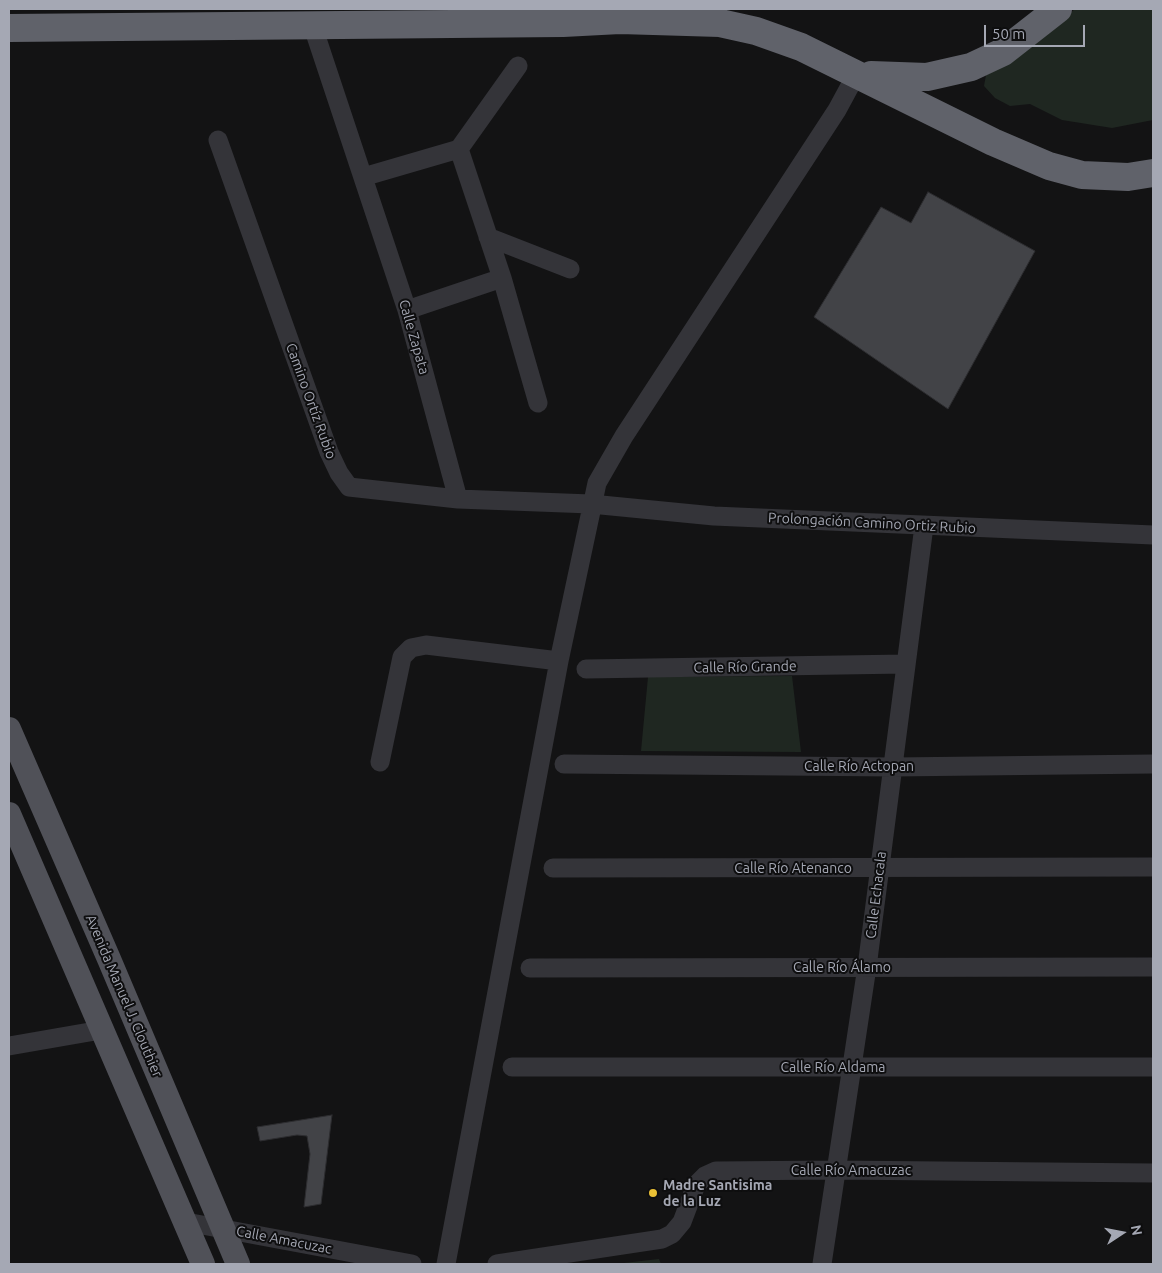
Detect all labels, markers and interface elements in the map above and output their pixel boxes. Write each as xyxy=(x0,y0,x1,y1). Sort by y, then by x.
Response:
scale bar xyxy=(987,15,1088,47)
text: 50 m xyxy=(992,25,1025,42)
street label: Calle Zapata xyxy=(395,298,433,376)
street label: Camino Ortíz Rubio xyxy=(282,341,340,461)
street label: Prolongación Camino Ortiz Rubio xyxy=(768,509,976,537)
street label: Calle Río Grande xyxy=(693,658,797,676)
street label: Calle Río Actopan xyxy=(804,758,914,774)
street label: Calle Echacala xyxy=(862,850,890,940)
street label: Calle Río Atenanco xyxy=(734,860,852,876)
street label: Avenida Manuel J. Clouthier xyxy=(82,912,166,1080)
street label: Calle Río Álamo xyxy=(793,959,891,975)
street label: Calle Río Aldama xyxy=(780,1059,886,1075)
street label: Calle Río Amacuzac xyxy=(791,1162,911,1178)
place label: Madre Santisima de la Luz xyxy=(663,1177,772,1210)
marker: Madre Santisima de la Luz xyxy=(647,1187,659,1199)
north arrow xyxy=(1097,1208,1147,1258)
street label: Calle Amacuzac xyxy=(235,1222,333,1258)
text: N xyxy=(1128,1223,1146,1237)

